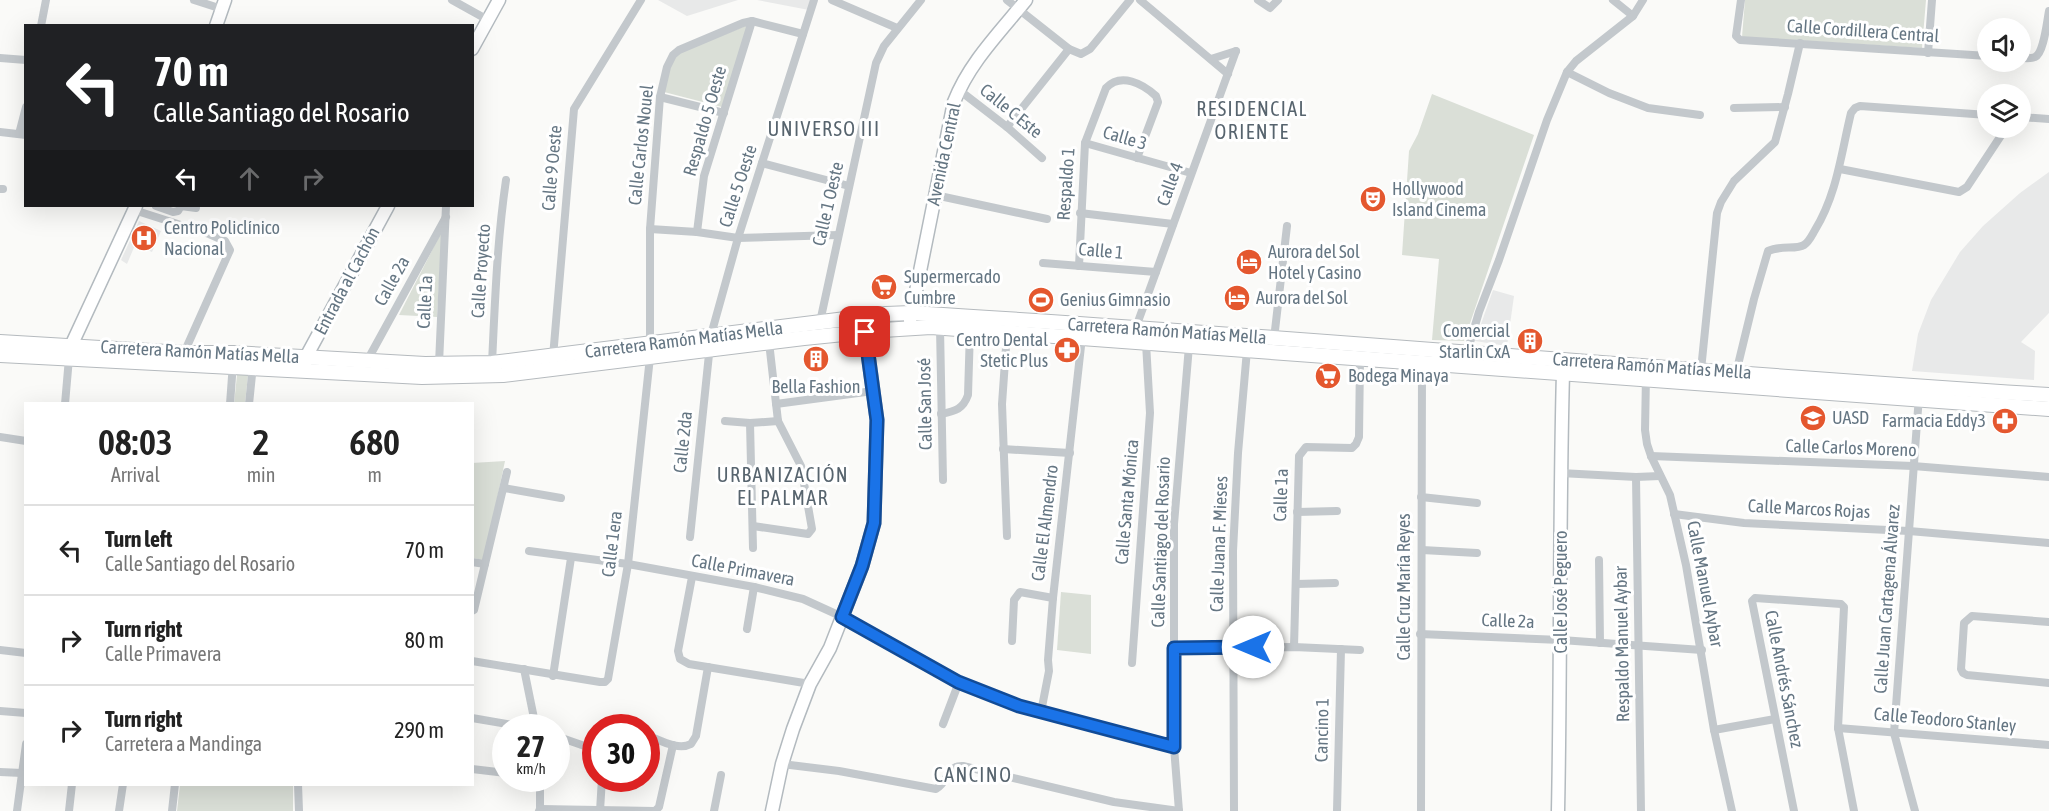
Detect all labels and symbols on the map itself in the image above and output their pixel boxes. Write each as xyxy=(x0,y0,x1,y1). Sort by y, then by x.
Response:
street label: Calle Cordillera Central xyxy=(1786,15,1940,46)
street label: Respaldo 5 Oeste xyxy=(679,63,730,178)
street label: Calle C Este xyxy=(976,79,1047,142)
street label: Calle Carlos Nouel xyxy=(624,84,657,206)
district label: RESIDENCIAL ORIENTE xyxy=(1196,97,1308,143)
street label: Avenida Central xyxy=(922,100,965,207)
district label: UNIVERSO III xyxy=(767,117,881,140)
street label: Calle 3 xyxy=(1101,121,1150,154)
street label: Calle 9 Oeste xyxy=(537,124,566,212)
street label: Calle 5 Oeste xyxy=(714,142,761,230)
street label: Respaldo 1 xyxy=(1052,147,1079,221)
street label: Calle 4 xyxy=(1152,159,1187,209)
street label: Calle 1 Oeste xyxy=(808,160,847,248)
place label: Hollywood Island Cinema xyxy=(1392,178,1486,220)
theatre icon: Hollywood Island Cinema xyxy=(1358,184,1388,214)
place label: Centro Policlínico Nacional xyxy=(164,217,280,259)
hospital icon: Centro Policlínico Nacional xyxy=(129,223,159,253)
street label: Entrada al Cachón xyxy=(309,223,384,338)
street label: Calle Proyecto xyxy=(467,223,494,319)
street label: Calle 1 xyxy=(1078,238,1124,263)
place label: Aurora del Sol Hotel y Casino xyxy=(1268,241,1361,283)
hotel icon: Aurora del Sol Hotel y Casino xyxy=(1234,247,1264,277)
street label: Calle 2a xyxy=(369,252,414,309)
place label: Supermercado Cumbre xyxy=(904,266,1001,308)
supermarket icon: Supermercado Cumbre xyxy=(869,272,899,302)
street label: Calle 1a xyxy=(413,275,436,329)
hotel icon: Aurora del Sol xyxy=(1222,283,1252,313)
sports icon: Genius Gimnasio xyxy=(1026,285,1056,315)
place label: Aurora del Sol xyxy=(1256,287,1348,308)
place label: Genius Gimnasio xyxy=(1060,289,1171,310)
pin xyxy=(839,306,890,357)
street label: Carretera Ramón Matías Mella xyxy=(1067,313,1267,348)
street label: Carretera Ramón Matías Mella xyxy=(584,317,784,362)
place label: Comercial Starlin CxA xyxy=(1439,320,1510,362)
building icon: Comercial Starlin CxA xyxy=(1515,326,1545,356)
place label: Centro Dental Stetic Plus xyxy=(956,329,1048,371)
pharmacy icon: Centro Dental Stetic Plus xyxy=(1052,335,1082,365)
street label: Carretera Ramón Matías Mella xyxy=(100,336,300,367)
building icon: Bella Fashion xyxy=(801,344,831,374)
street label: Carretera Ramón Matías Mella xyxy=(1552,348,1752,383)
street label: Calle San José xyxy=(913,358,936,450)
supermarket icon: Bodega Minaya xyxy=(1313,361,1343,391)
place label: Bodega Minaya xyxy=(1348,365,1449,386)
place label: Bella Fashion xyxy=(772,376,860,397)
school or university icon: UASD xyxy=(1798,403,1828,433)
pharmacy icon: Farmacia Eddy3 xyxy=(1990,406,2020,436)
place label: UASD xyxy=(1832,407,1869,428)
street label: Calle 2da xyxy=(669,410,696,474)
place label: Farmacia Eddy3 xyxy=(1882,410,1986,431)
street label: Calle Carlos Moreno xyxy=(1785,435,1917,460)
street label: Calle Santa Mónica xyxy=(1111,438,1142,565)
street label: Calle Santiago del Rosario xyxy=(1147,456,1174,628)
district label: URBANIZACIÓN EL PALMAR xyxy=(717,463,849,509)
street label: Calle El Almendro xyxy=(1027,464,1062,582)
street label: Calle 1a xyxy=(1269,468,1292,522)
street label: Calle Juana F. Mieses xyxy=(1206,476,1231,612)
street label: Calle Marcos Rojas xyxy=(1747,495,1871,522)
street label: Calle Juan Cartagena Álvarez xyxy=(1869,503,1904,694)
street label: Calle 1era xyxy=(597,510,626,578)
street label: Calle Cruz María Reyes xyxy=(1393,514,1414,661)
street label: Calle Manuel Aybar xyxy=(1683,519,1728,649)
street label: Calle José Peguero xyxy=(1550,531,1571,653)
street label: Calle Primavera xyxy=(690,549,797,590)
street label: Respaldo Manuel Aybar xyxy=(1610,565,1633,722)
street label: Calle Andrés Sánchez xyxy=(1761,608,1808,750)
street label: Calle 2a xyxy=(1481,609,1535,632)
position arrow xyxy=(1221,615,1285,679)
street label: Cancino 1 xyxy=(1310,698,1333,762)
street label: Calle Teodoro Stanley xyxy=(1873,703,2017,736)
speed limit sign: 30 xyxy=(582,714,660,792)
district label: CANCINO xyxy=(934,763,1012,786)

